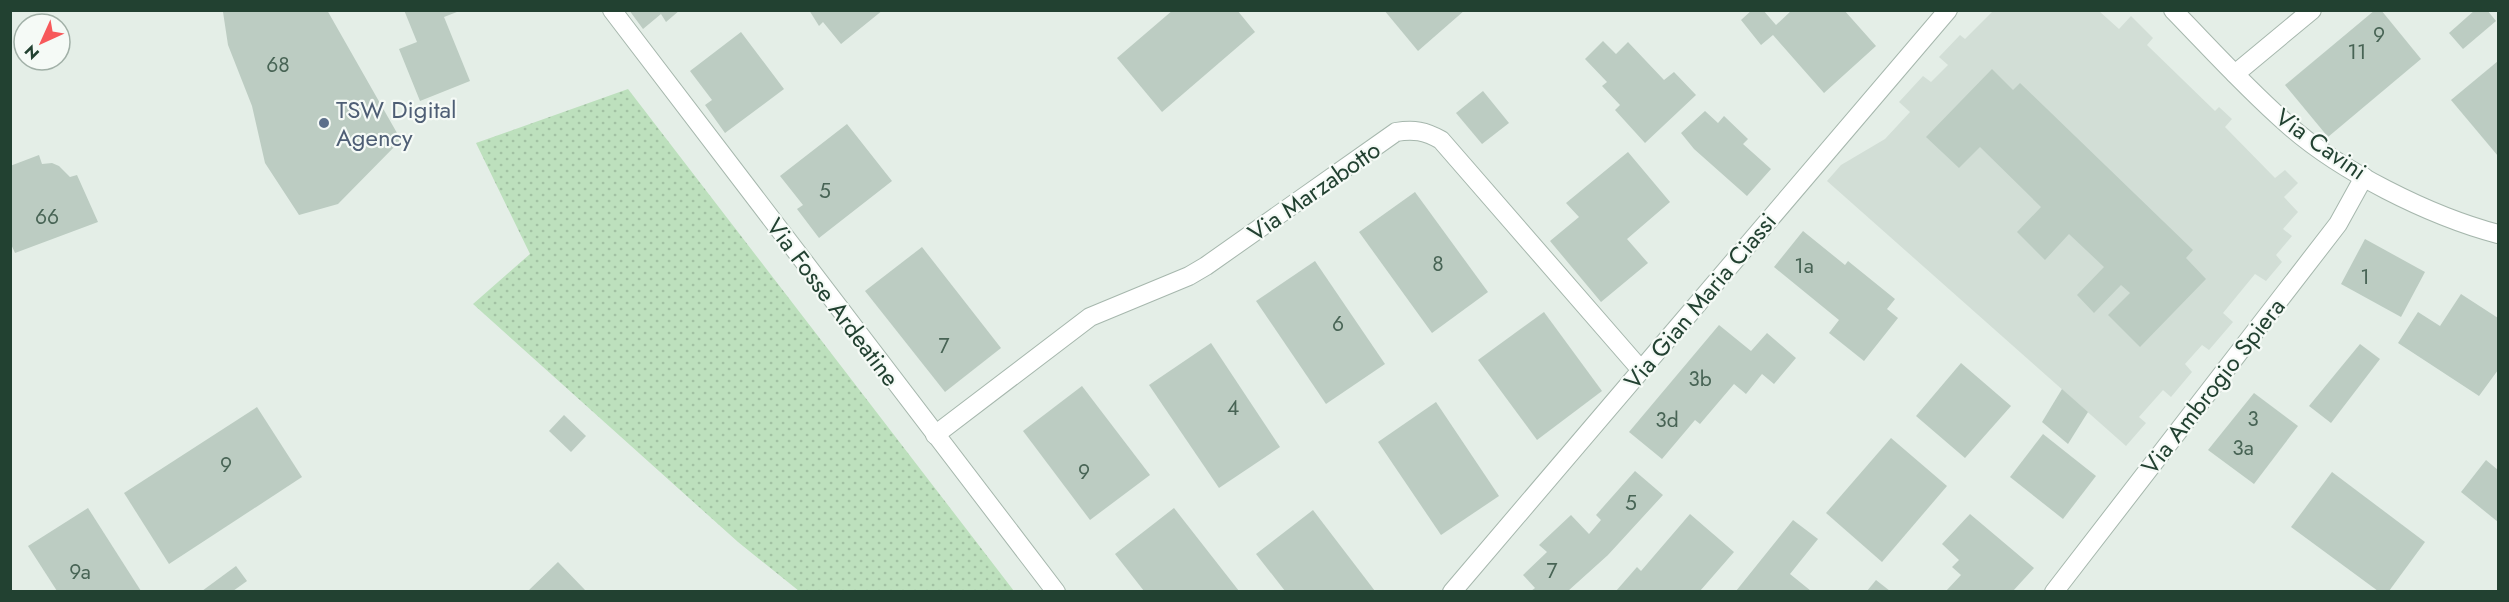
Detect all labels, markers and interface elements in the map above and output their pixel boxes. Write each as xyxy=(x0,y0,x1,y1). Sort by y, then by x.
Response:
north arrow xyxy=(12,12,72,72)
house number: 9 xyxy=(2373,20,2385,50)
house number: 11 xyxy=(2348,37,2366,67)
text: N xyxy=(19,40,44,65)
house number: 68 xyxy=(266,50,290,80)
place label: TSW Digital Agency xyxy=(336,92,457,155)
street label: Via Cavini xyxy=(2268,100,2374,188)
marker: TSW Digital Agency xyxy=(317,116,331,130)
street label: Via Marzabotto xyxy=(1241,132,1387,250)
house number: 5 xyxy=(819,176,831,206)
house number: 66 xyxy=(35,202,59,232)
street label: Via Gian Maria Ciassi xyxy=(1616,205,1784,397)
street label: Via Fosse Ardeatine xyxy=(758,211,908,393)
house number: 8 xyxy=(1432,249,1444,279)
house number: 1a xyxy=(1794,251,1814,281)
house number: 1 xyxy=(2360,262,2370,292)
street label: Via Ambrogio Spiera xyxy=(2133,290,2293,482)
house number: 6 xyxy=(1332,309,1344,339)
house number: 7 xyxy=(938,331,950,361)
house number: 3b xyxy=(1688,364,1712,394)
house number: 4 xyxy=(1227,393,1239,423)
house number: 3 xyxy=(2247,404,2259,434)
house number: 3d xyxy=(1655,405,1679,435)
house number: 3a xyxy=(2232,433,2254,463)
house number: 9 xyxy=(220,450,232,480)
house number: 9 xyxy=(1078,457,1090,487)
house number: 5 xyxy=(1625,488,1637,518)
house number: 7 xyxy=(1546,556,1558,586)
house number: 9a xyxy=(69,557,91,587)

